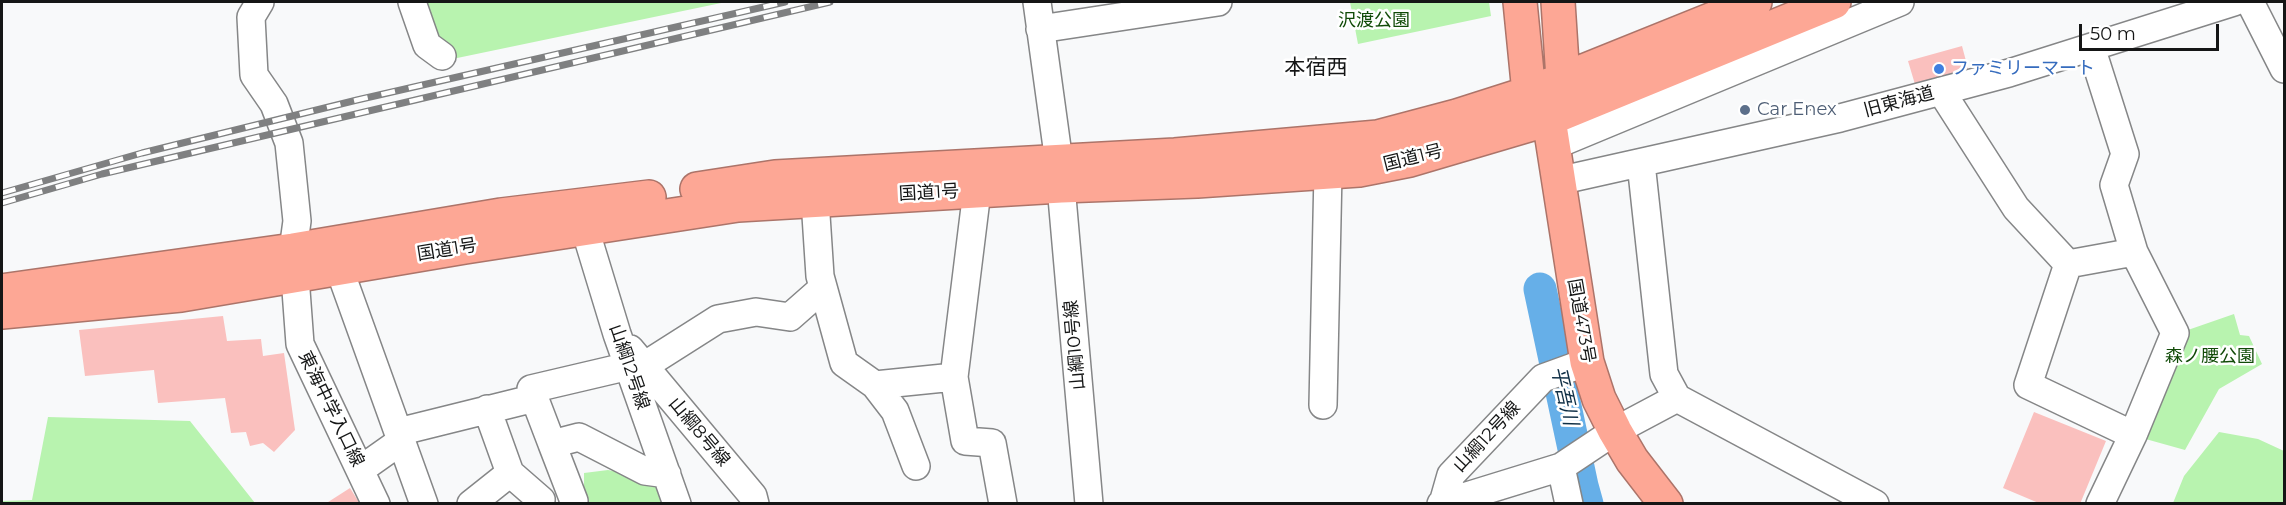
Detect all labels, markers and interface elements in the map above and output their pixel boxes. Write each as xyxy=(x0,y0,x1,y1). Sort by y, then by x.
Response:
park label: 沢渡公園 xyxy=(1338,10,1410,32)
scale bar xyxy=(2082,12,2222,50)
text: 50 m xyxy=(2090,23,2136,45)
district label: 本宿西 xyxy=(1285,55,1347,81)
place label: ファミリーマート xyxy=(1951,58,2095,80)
marker: ファミリーマート xyxy=(1932,62,1946,76)
street label: 旧東海道 xyxy=(1861,82,1937,122)
place label: Car Enex xyxy=(1757,99,1837,121)
marker: Car Enex xyxy=(1738,103,1752,117)
street label: 国道1号 xyxy=(1381,140,1445,176)
street label: 国道1号 xyxy=(898,181,960,205)
street label: 国道1号 xyxy=(415,235,479,265)
street label: 国道473号 xyxy=(1563,277,1599,365)
street label: 山綱10号線 xyxy=(1060,299,1090,391)
street label: 山綱12号線 xyxy=(604,322,654,412)
park label: 森ノ腰公園 xyxy=(2165,346,2255,368)
street label: 東海中学入口線 xyxy=(294,348,368,470)
water label: 平吾川 xyxy=(1546,364,1582,428)
street label: 山綱8号線 xyxy=(664,393,734,471)
street label: 山綱12号線 xyxy=(1449,397,1525,477)

